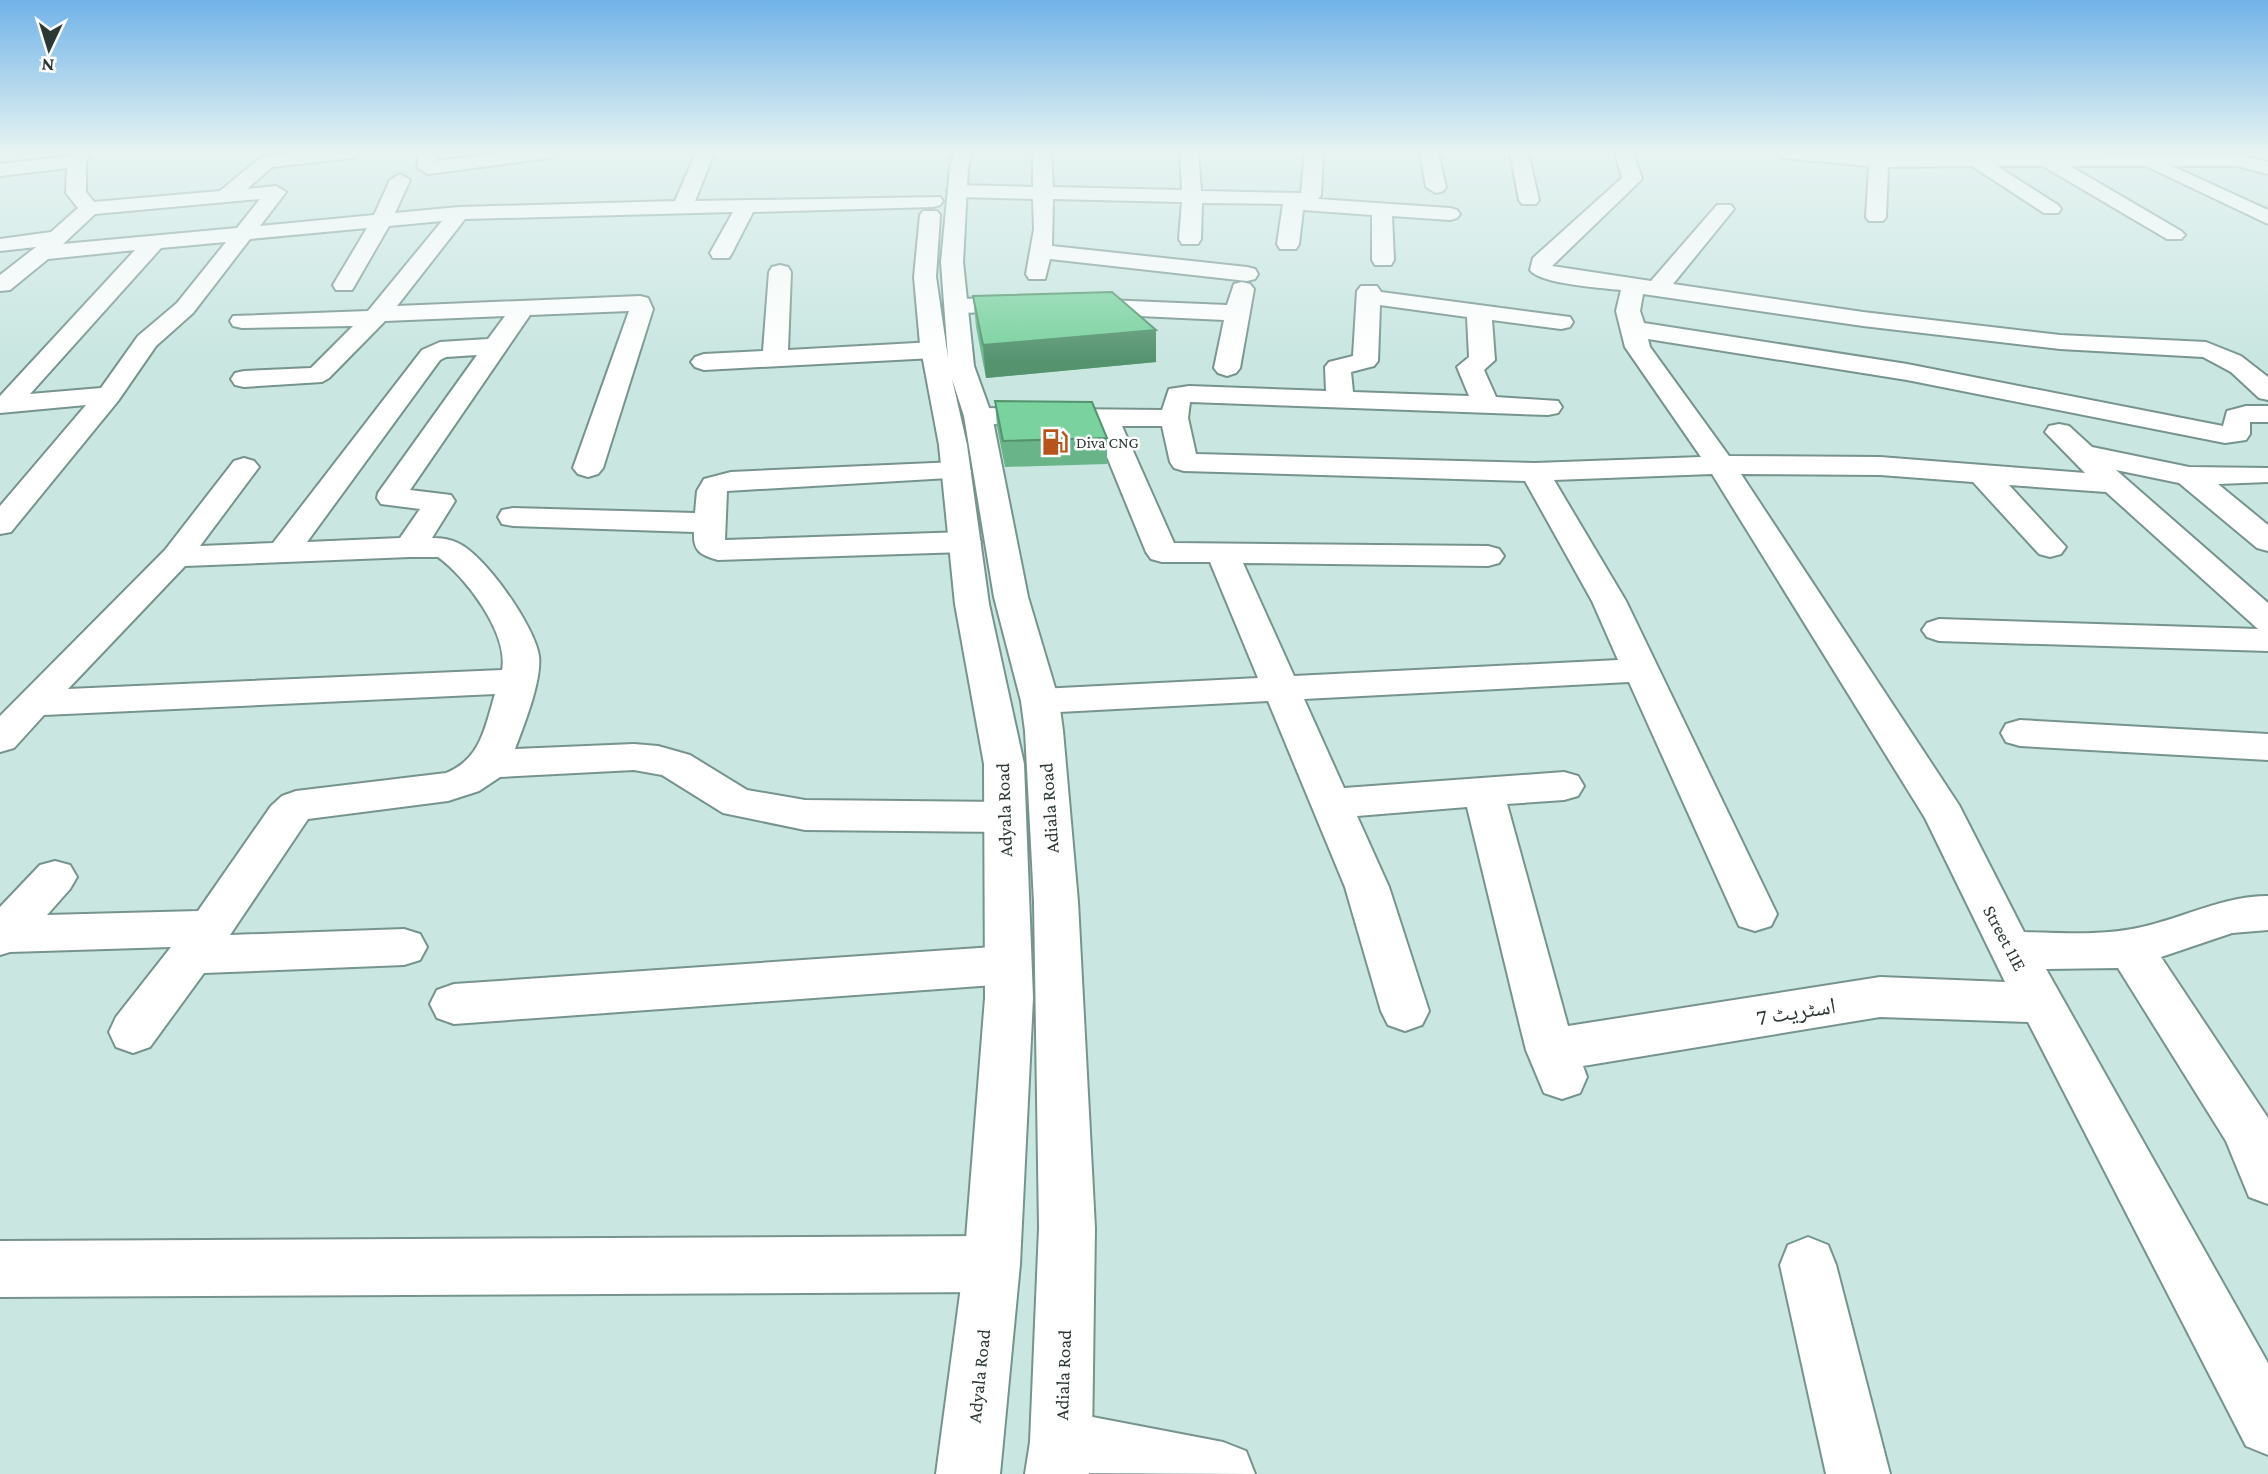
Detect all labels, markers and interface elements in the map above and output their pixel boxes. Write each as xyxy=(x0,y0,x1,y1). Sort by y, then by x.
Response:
north arrow xyxy=(14,14,84,84)
text: N xyxy=(41,55,55,76)
fuel station icon: Diva CNG xyxy=(1040,427,1070,457)
place label: Diva CNG xyxy=(1076,434,1139,451)
street label: Adiala Road xyxy=(1035,762,1063,854)
street label: Adyala Road xyxy=(992,763,1016,857)
street label: Street 11E xyxy=(1979,902,2031,974)
street label: اسٹریٹ 7 xyxy=(1755,992,1838,1030)
street label: Adyala Road xyxy=(964,1328,994,1424)
street label: Adiala Road xyxy=(1051,1329,1075,1421)

